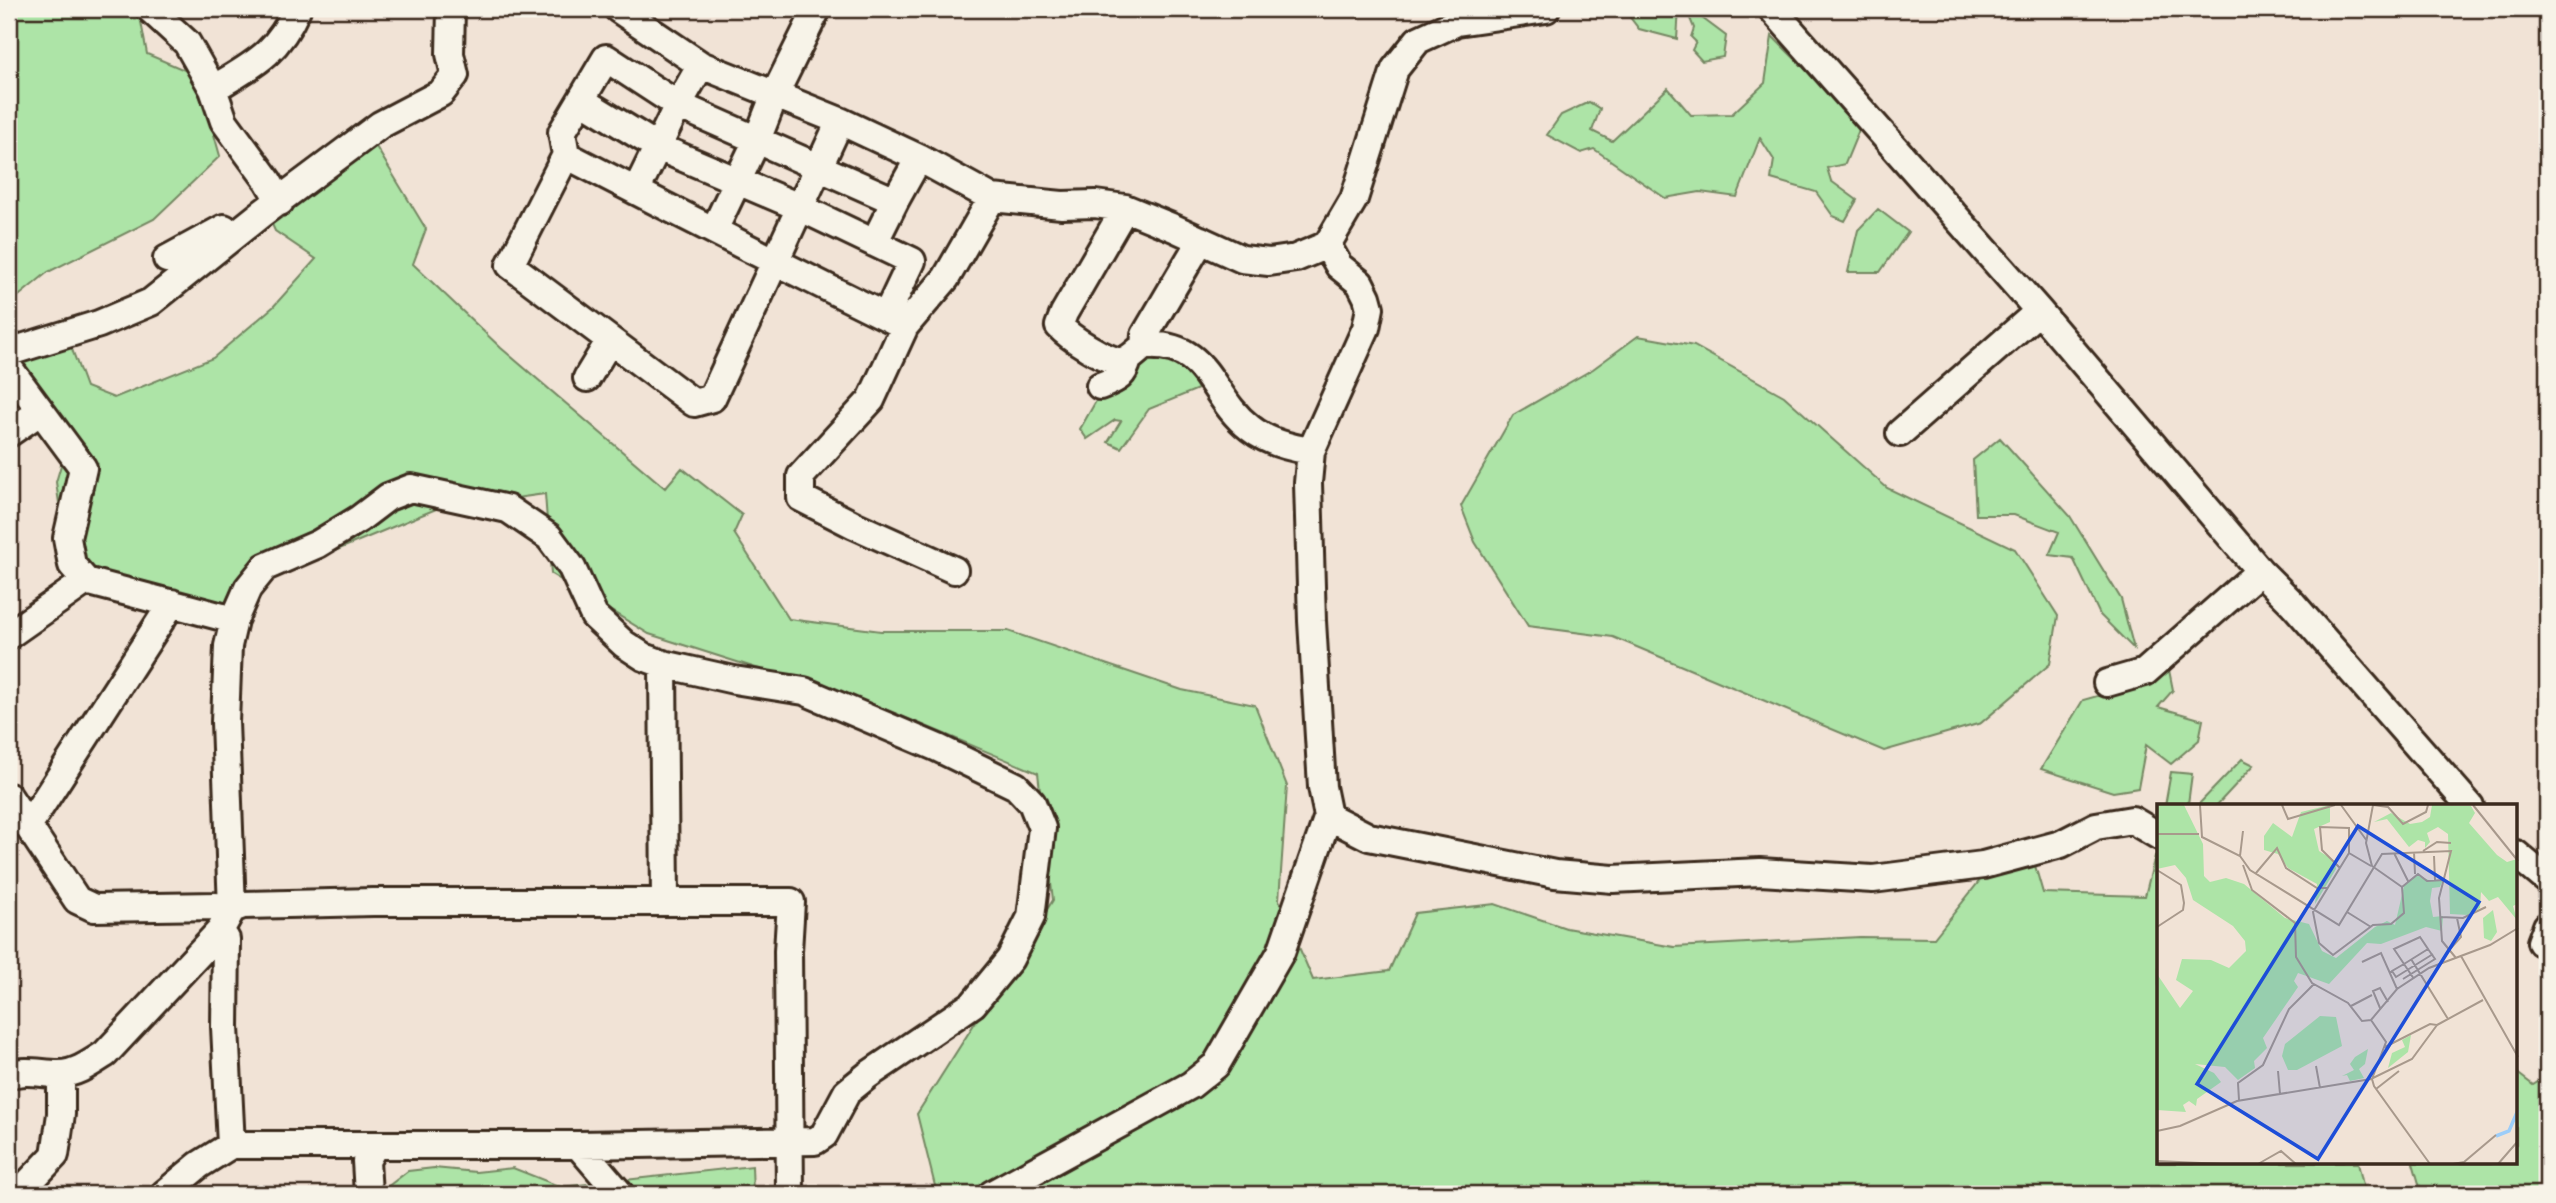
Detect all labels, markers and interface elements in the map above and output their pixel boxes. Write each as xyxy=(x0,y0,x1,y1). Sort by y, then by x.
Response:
inset map xyxy=(2157,804,2518,1164)

